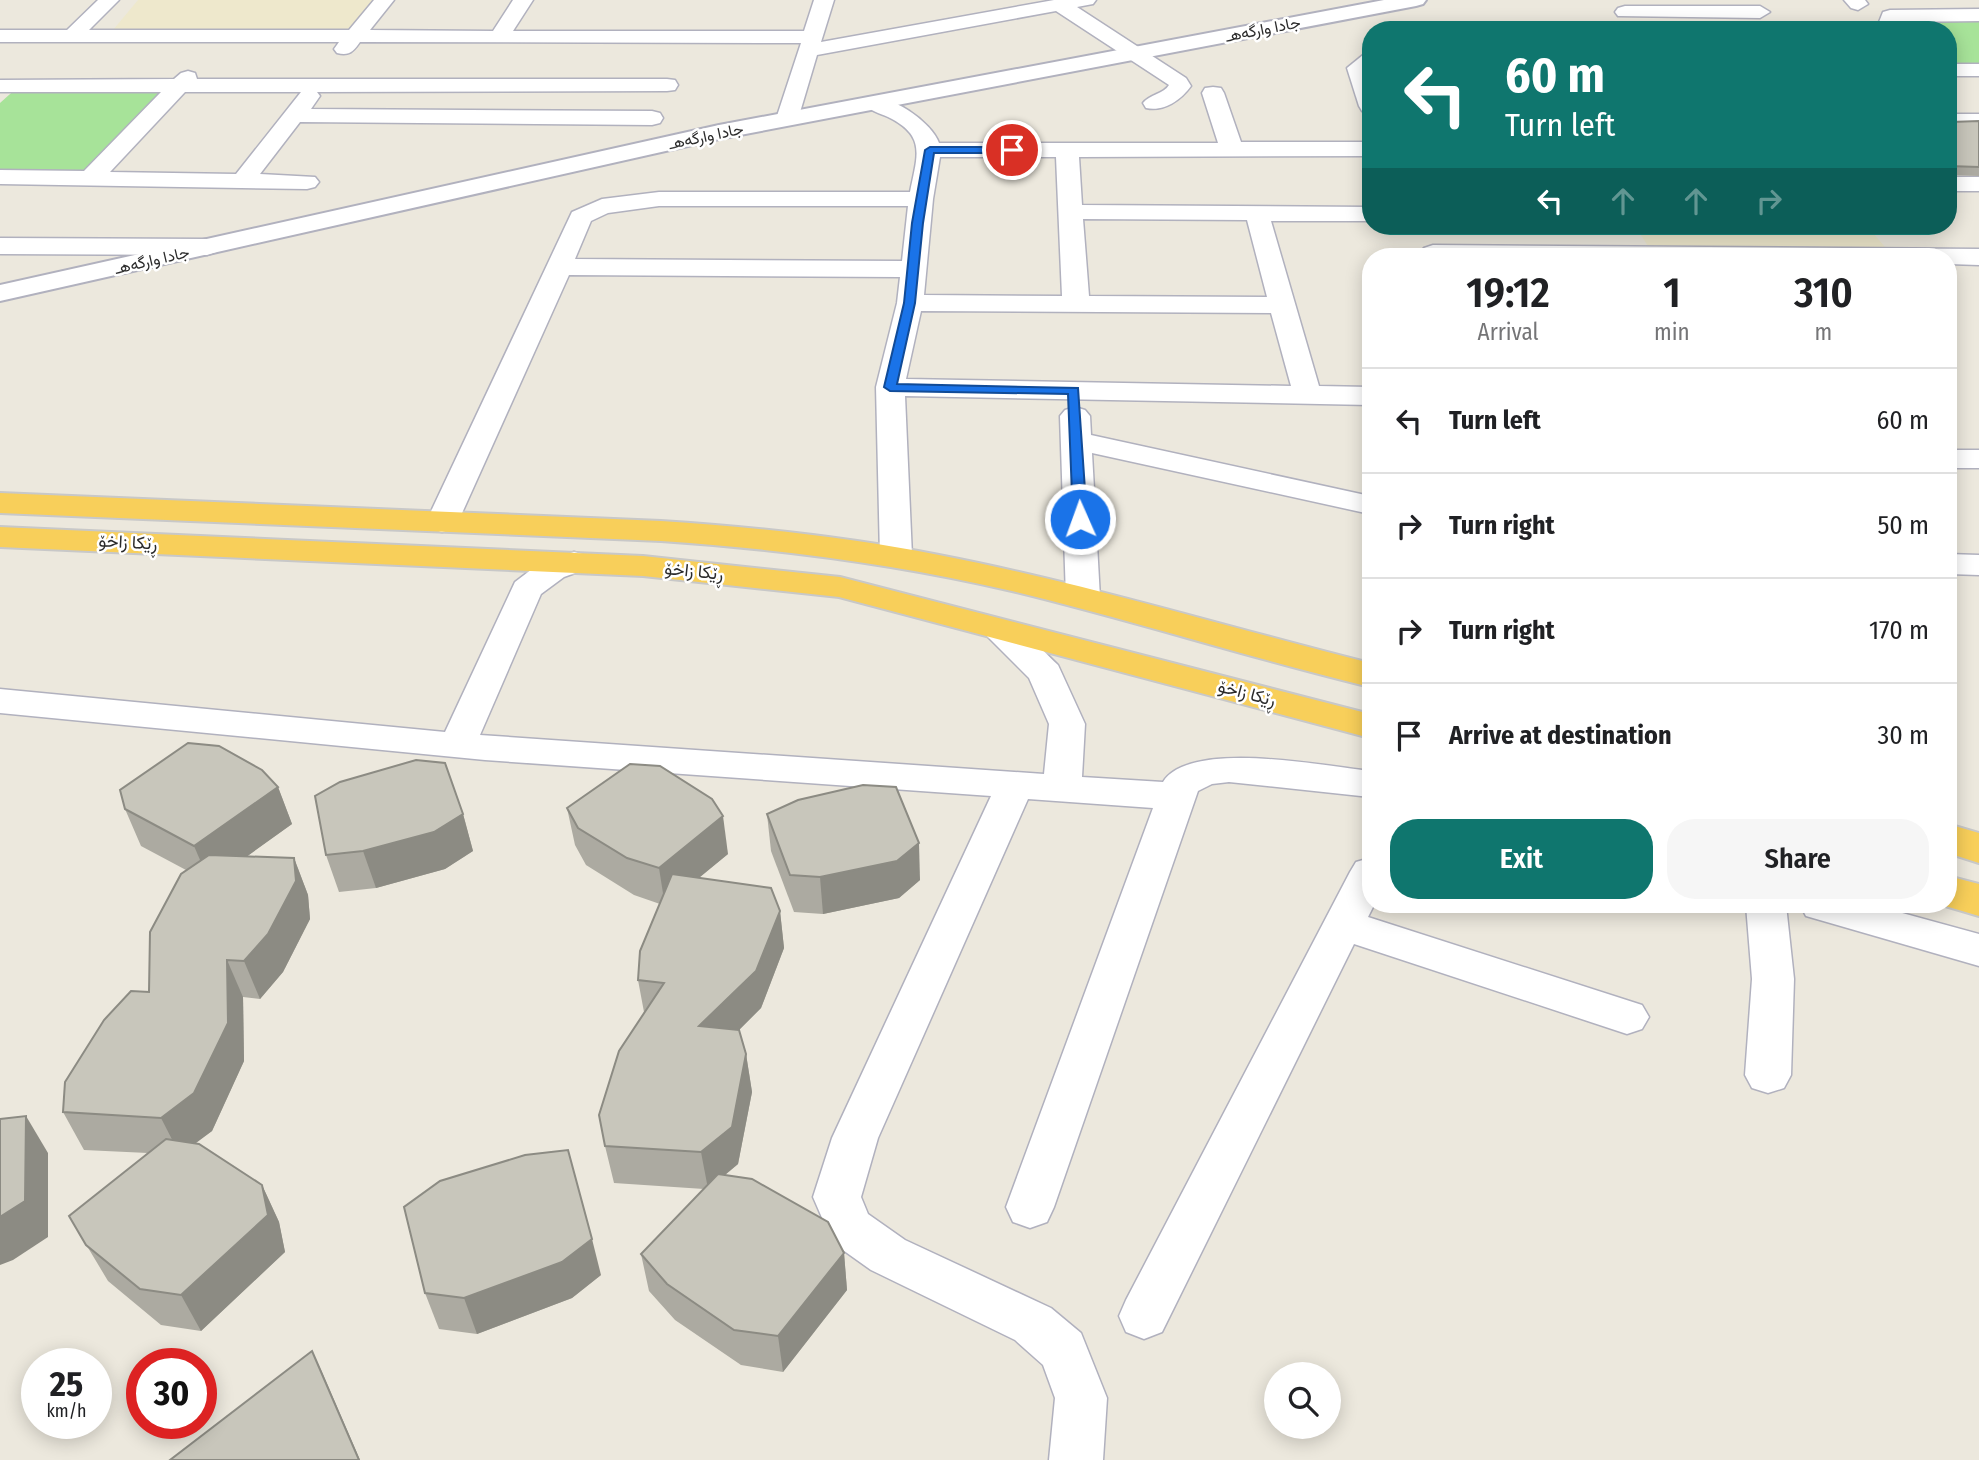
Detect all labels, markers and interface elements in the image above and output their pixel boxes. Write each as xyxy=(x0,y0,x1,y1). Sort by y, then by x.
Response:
street label: جادا وارگه‌هـ xyxy=(1223,12,1302,47)
text: 60 m xyxy=(1505,46,1605,105)
icon: left xyxy=(1390,49,1481,140)
text: Turn left xyxy=(1505,106,1615,144)
street label: جادا وارگه‌هـ xyxy=(666,119,746,154)
pin xyxy=(982,120,1042,180)
icon: arrive xyxy=(993,131,1031,169)
icon: left xyxy=(1531,182,1569,220)
icon: ahead xyxy=(1604,182,1642,220)
icon: ahead xyxy=(1677,182,1715,220)
icon: right xyxy=(1750,182,1788,220)
street label: جادا وارگه‌هـ xyxy=(112,242,192,279)
text: 19:12 xyxy=(1466,268,1550,318)
text: 1 xyxy=(1663,268,1681,318)
text: 310 xyxy=(1794,268,1853,318)
text: Arrival xyxy=(1478,318,1539,346)
text: min xyxy=(1654,318,1690,346)
text: m xyxy=(1814,318,1832,346)
icon: left xyxy=(1390,402,1428,440)
text: Turn left xyxy=(1449,405,1541,436)
text: 60 m xyxy=(1876,405,1929,436)
position arrow xyxy=(1043,482,1117,556)
icon: right xyxy=(1390,507,1428,545)
text: Turn right xyxy=(1449,510,1555,541)
text: 50 m xyxy=(1877,510,1929,541)
street label: ڕێکا زاخۆ xyxy=(98,529,158,558)
street label: ڕێکا زاخۆ xyxy=(663,557,725,588)
icon: right xyxy=(1390,612,1428,650)
text: Turn right xyxy=(1449,615,1555,646)
text: 170 m xyxy=(1869,615,1929,646)
street label: ڕێکا زاخۆ xyxy=(1215,675,1278,714)
icon: arrive xyxy=(1390,717,1428,755)
text: Arrive at destination xyxy=(1449,720,1672,751)
text: 30 m xyxy=(1878,720,1929,751)
button: Exit xyxy=(1390,819,1653,899)
button: Share xyxy=(1667,819,1929,899)
speed limit sign: 30 xyxy=(126,1348,217,1439)
map controls xyxy=(1264,1362,1341,1439)
button: search xyxy=(1264,1362,1341,1439)
text: 25 xyxy=(50,1363,83,1405)
text: km/h xyxy=(46,1400,87,1422)

